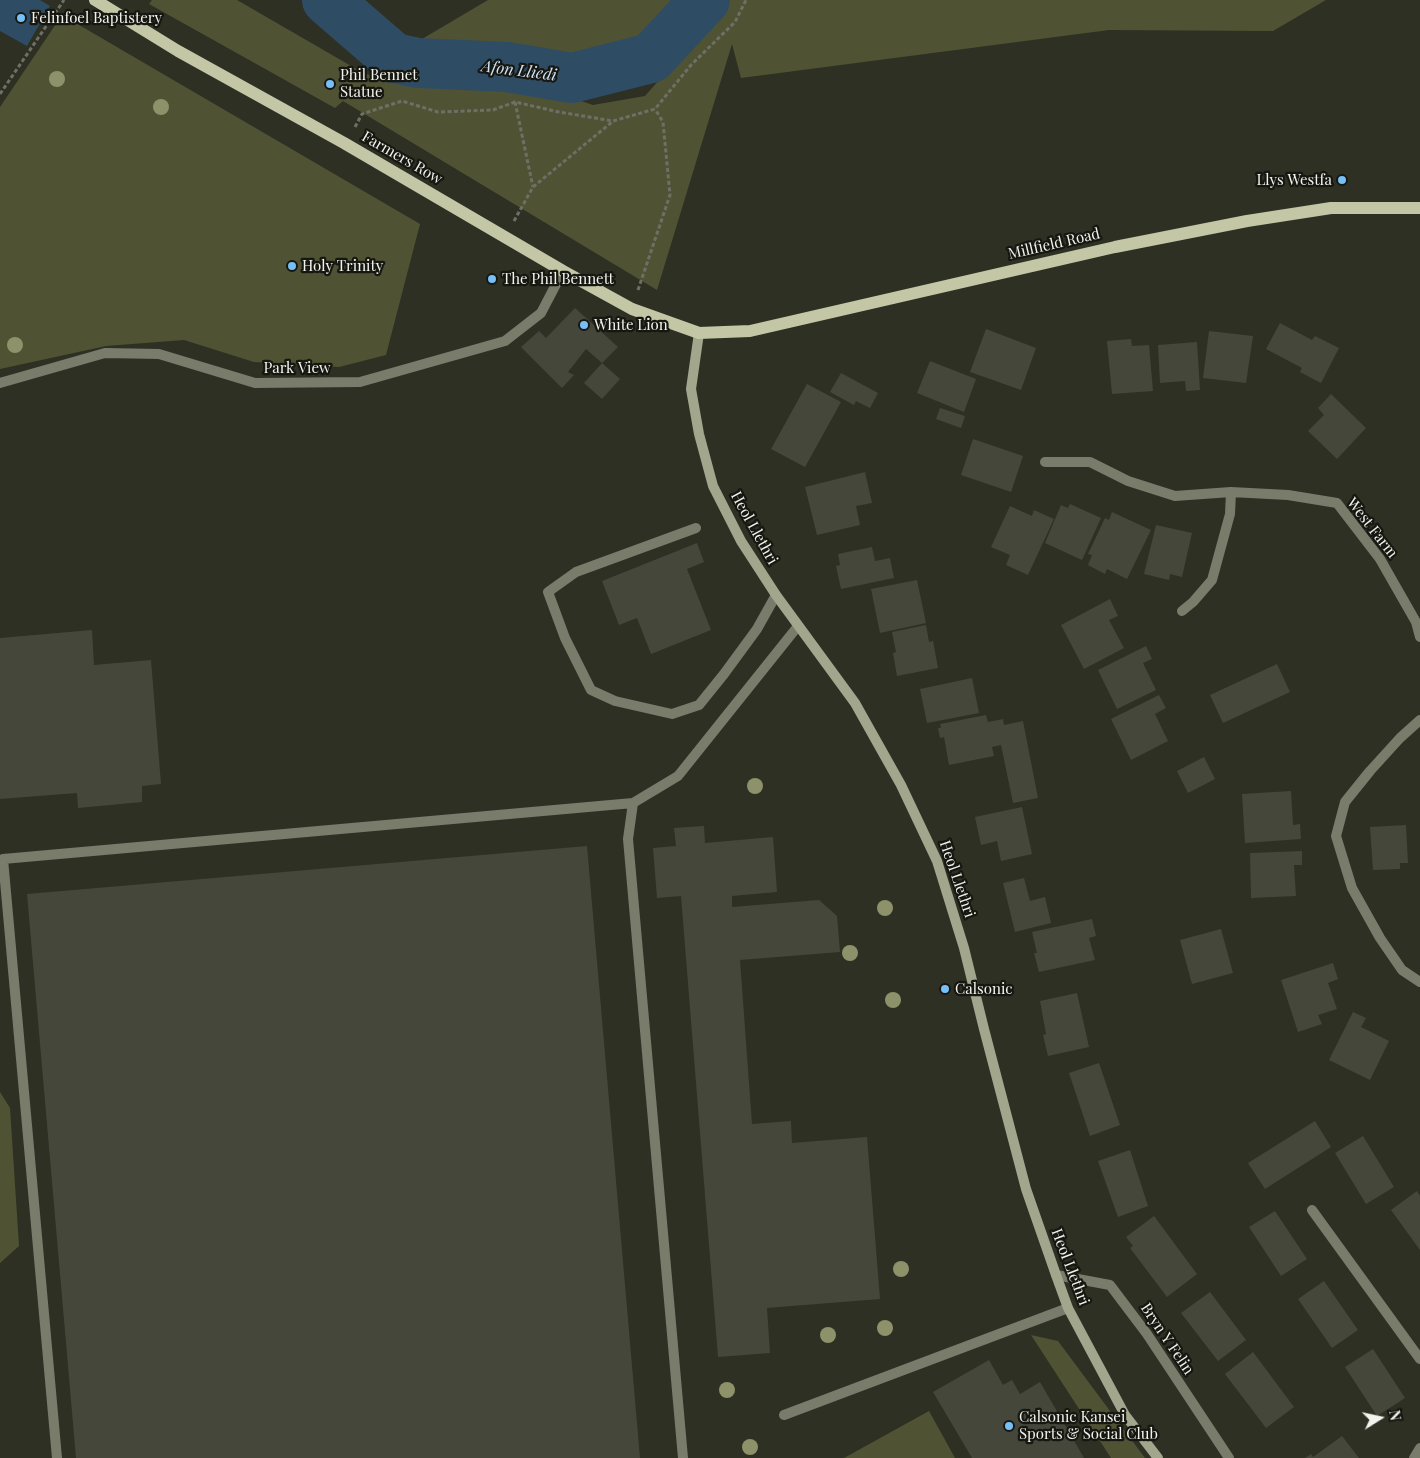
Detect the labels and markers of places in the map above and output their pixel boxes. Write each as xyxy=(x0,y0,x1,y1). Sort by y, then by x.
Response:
place label: Felinfoel Baptistery xyxy=(31,9,162,27)
marker: Felinfoel Baptistery xyxy=(15,12,27,24)
place label: Phil Bennet Statue xyxy=(340,66,418,101)
marker: Phil Bennet Statue xyxy=(324,78,336,90)
place label: Llys Westfa xyxy=(1256,171,1332,189)
marker: Llys Westfa xyxy=(1336,174,1348,186)
place label: Holy Trinity xyxy=(302,257,383,275)
marker: Holy Trinity xyxy=(286,260,298,272)
place label: The Phil Bennett xyxy=(502,270,614,288)
marker: The Phil Bennett xyxy=(486,273,498,285)
place label: White Lion xyxy=(594,316,668,334)
marker: White Lion xyxy=(578,319,590,331)
place label: Calsonic xyxy=(955,980,1013,998)
marker: Calsonic xyxy=(939,983,951,995)
place label: Calsonic Kansei Sports & Social Club xyxy=(1019,1408,1158,1443)
marker: Calsonic Kansei Sports & Social Club xyxy=(1003,1420,1015,1432)

